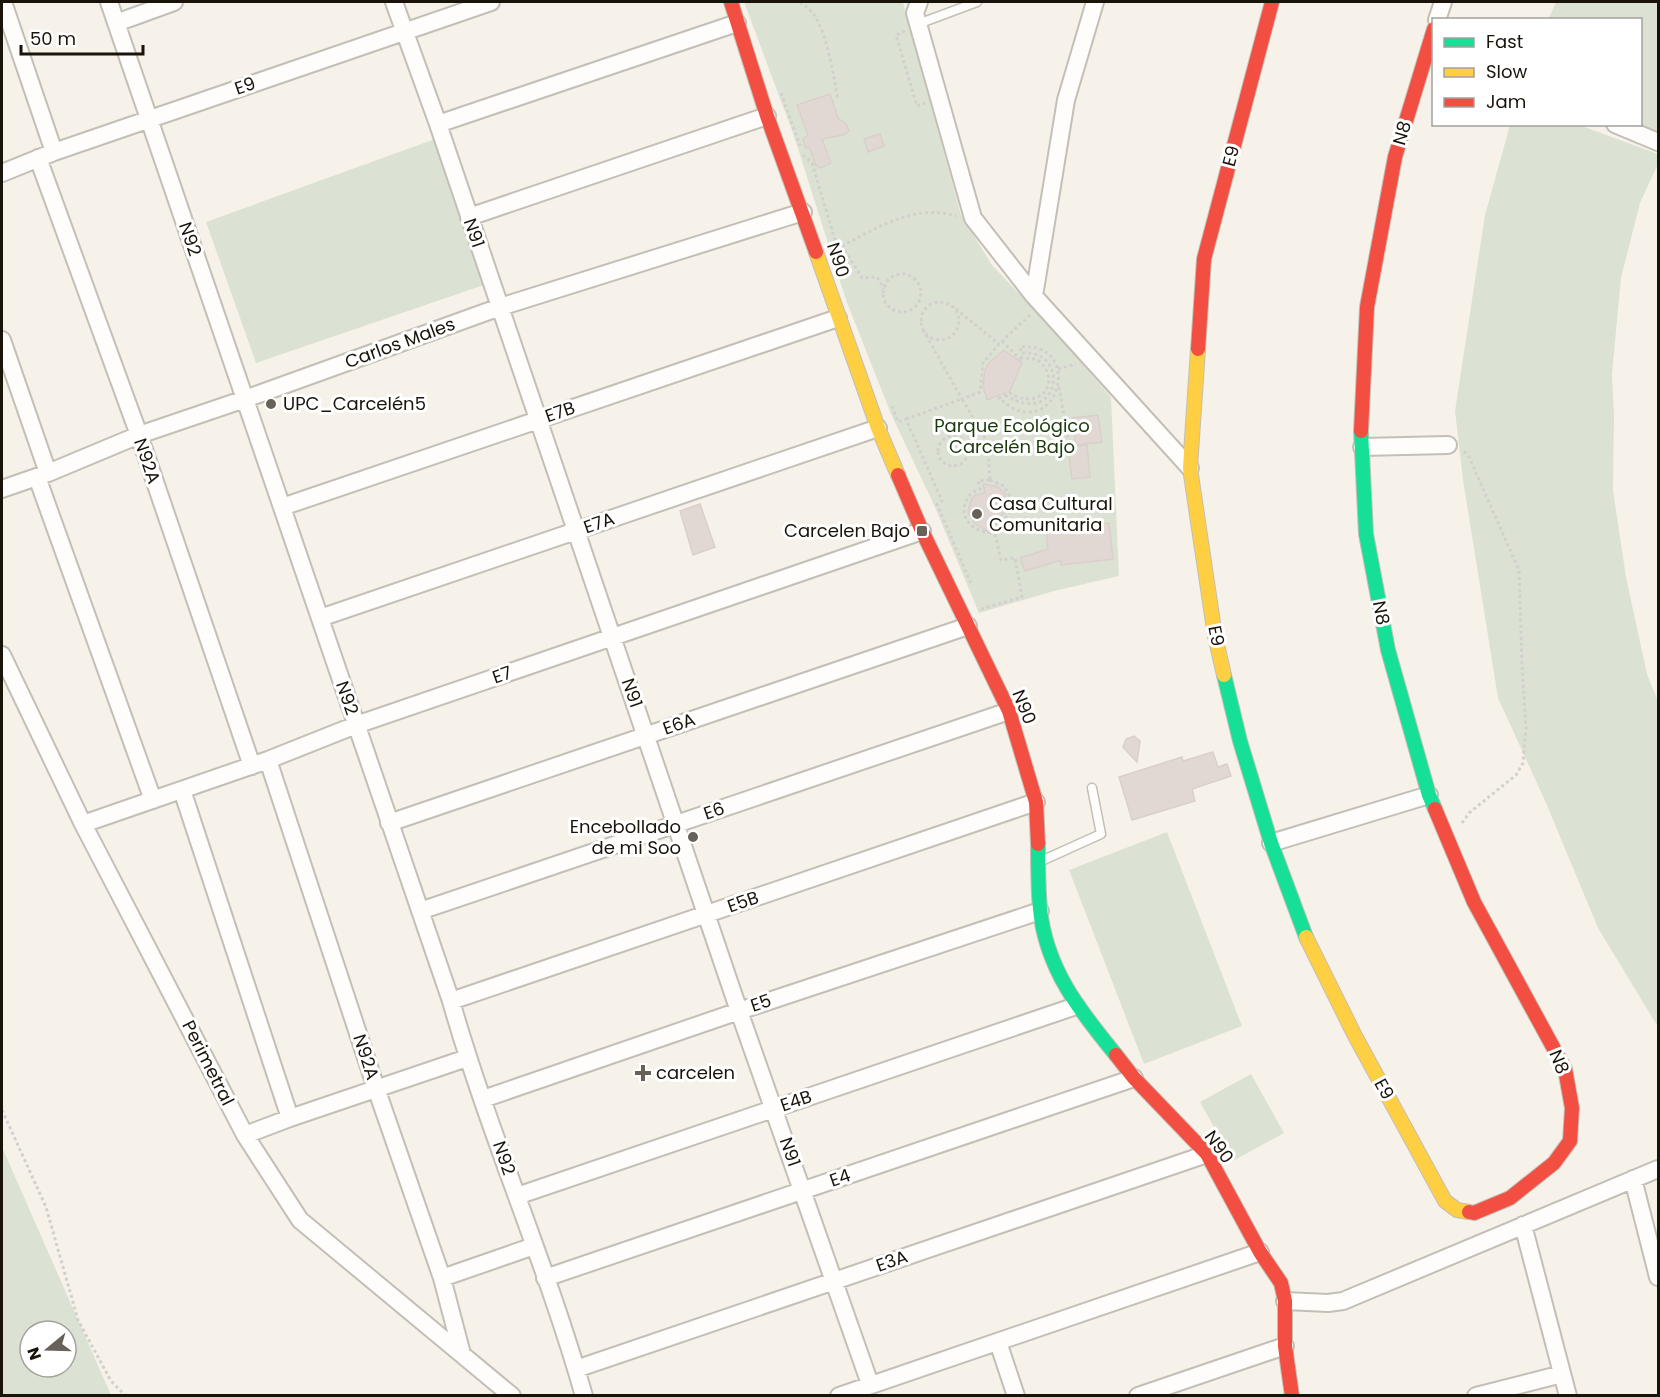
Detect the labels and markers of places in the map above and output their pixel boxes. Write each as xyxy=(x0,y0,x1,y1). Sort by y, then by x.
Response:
place label: UPC_Carcelén5 xyxy=(283,391,426,416)
marker: UPC_Carcelén5 xyxy=(264,397,278,411)
place label: Casa Cultural Comunitaria xyxy=(989,491,1113,537)
marker: Casa Cultural Comunitaria xyxy=(970,507,984,521)
place label: Carcelen Bajo xyxy=(784,518,910,543)
marker: Carcelen Bajo xyxy=(915,524,929,538)
place label: Encebollado de mi Soo xyxy=(570,814,681,860)
marker: Encebollado de mi Soo xyxy=(686,830,700,844)
place label: carcelen xyxy=(656,1060,735,1085)
marker: carcelen xyxy=(634,1064,652,1082)

